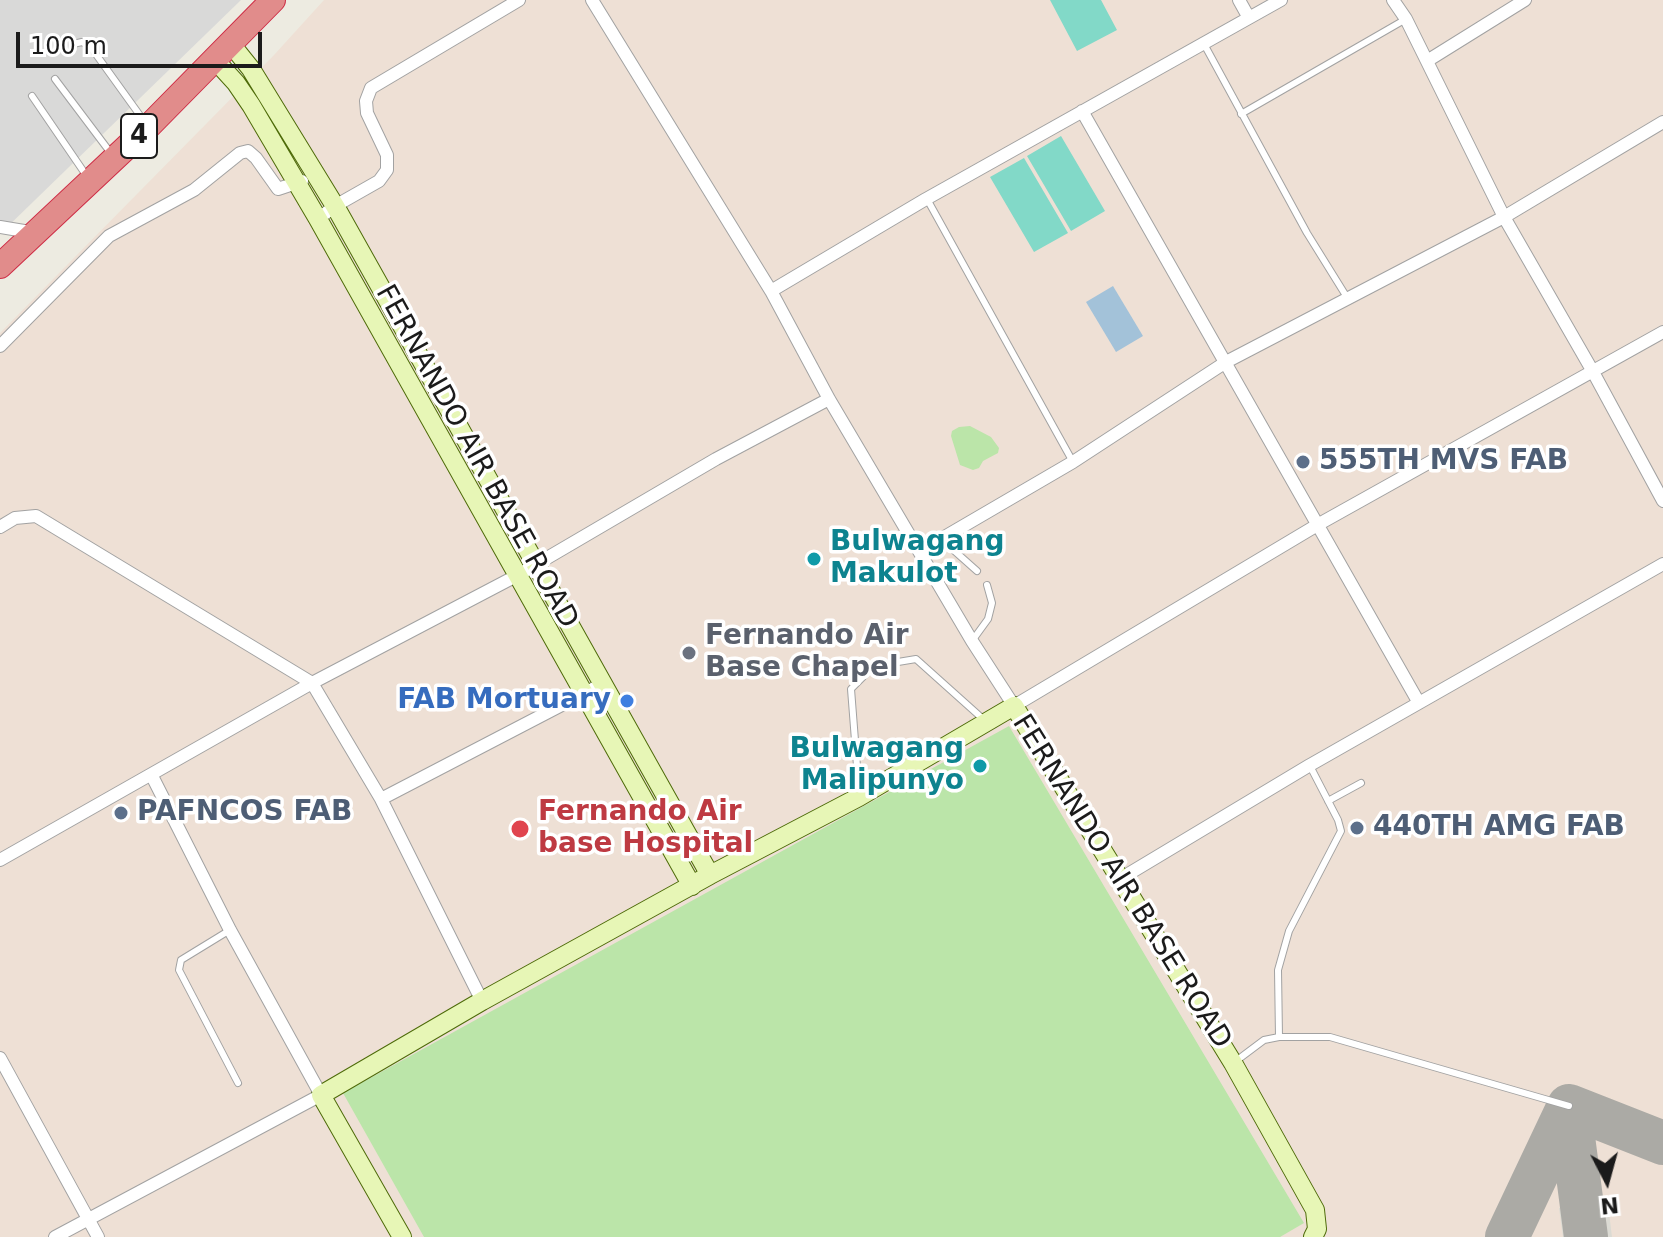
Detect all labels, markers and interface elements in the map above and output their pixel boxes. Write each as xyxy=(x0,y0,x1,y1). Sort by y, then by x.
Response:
scale bar xyxy=(20,16,266,66)
text: 100 m xyxy=(30,32,107,60)
road number: 4 xyxy=(121,114,157,158)
street label: FERNANDO AIR BASE ROAD xyxy=(367,280,585,634)
place label: 555TH MVS FAB xyxy=(1319,445,1568,479)
marker: 555TH MVS FAB xyxy=(1294,453,1312,471)
place label: Bulwagang Makulot xyxy=(830,526,1005,592)
marker: Bulwagang Makulot xyxy=(805,550,823,568)
place label: Fernando Air Base Chapel xyxy=(705,620,909,686)
marker: Fernando Air Base Chapel xyxy=(680,644,698,662)
place label: FAB Mortuary xyxy=(397,684,611,718)
marker: FAB Mortuary xyxy=(618,692,636,710)
street label: FERNANDO AIR BASE ROAD xyxy=(1004,709,1238,1055)
place label: Bulwagang Malipunyo xyxy=(789,733,964,799)
marker: Bulwagang Malipunyo xyxy=(971,757,989,775)
place label: PAFNCOS FAB xyxy=(137,796,352,830)
place label: Fernando Air base Hospital xyxy=(538,796,753,862)
marker: PAFNCOS FAB xyxy=(112,804,130,822)
place label: 440TH AMG FAB xyxy=(1373,811,1625,845)
marker: Fernando Air base Hospital xyxy=(509,818,531,840)
marker: 440TH AMG FAB xyxy=(1348,819,1366,837)
north arrow xyxy=(1567,1141,1647,1221)
text: N xyxy=(1599,1192,1620,1219)

